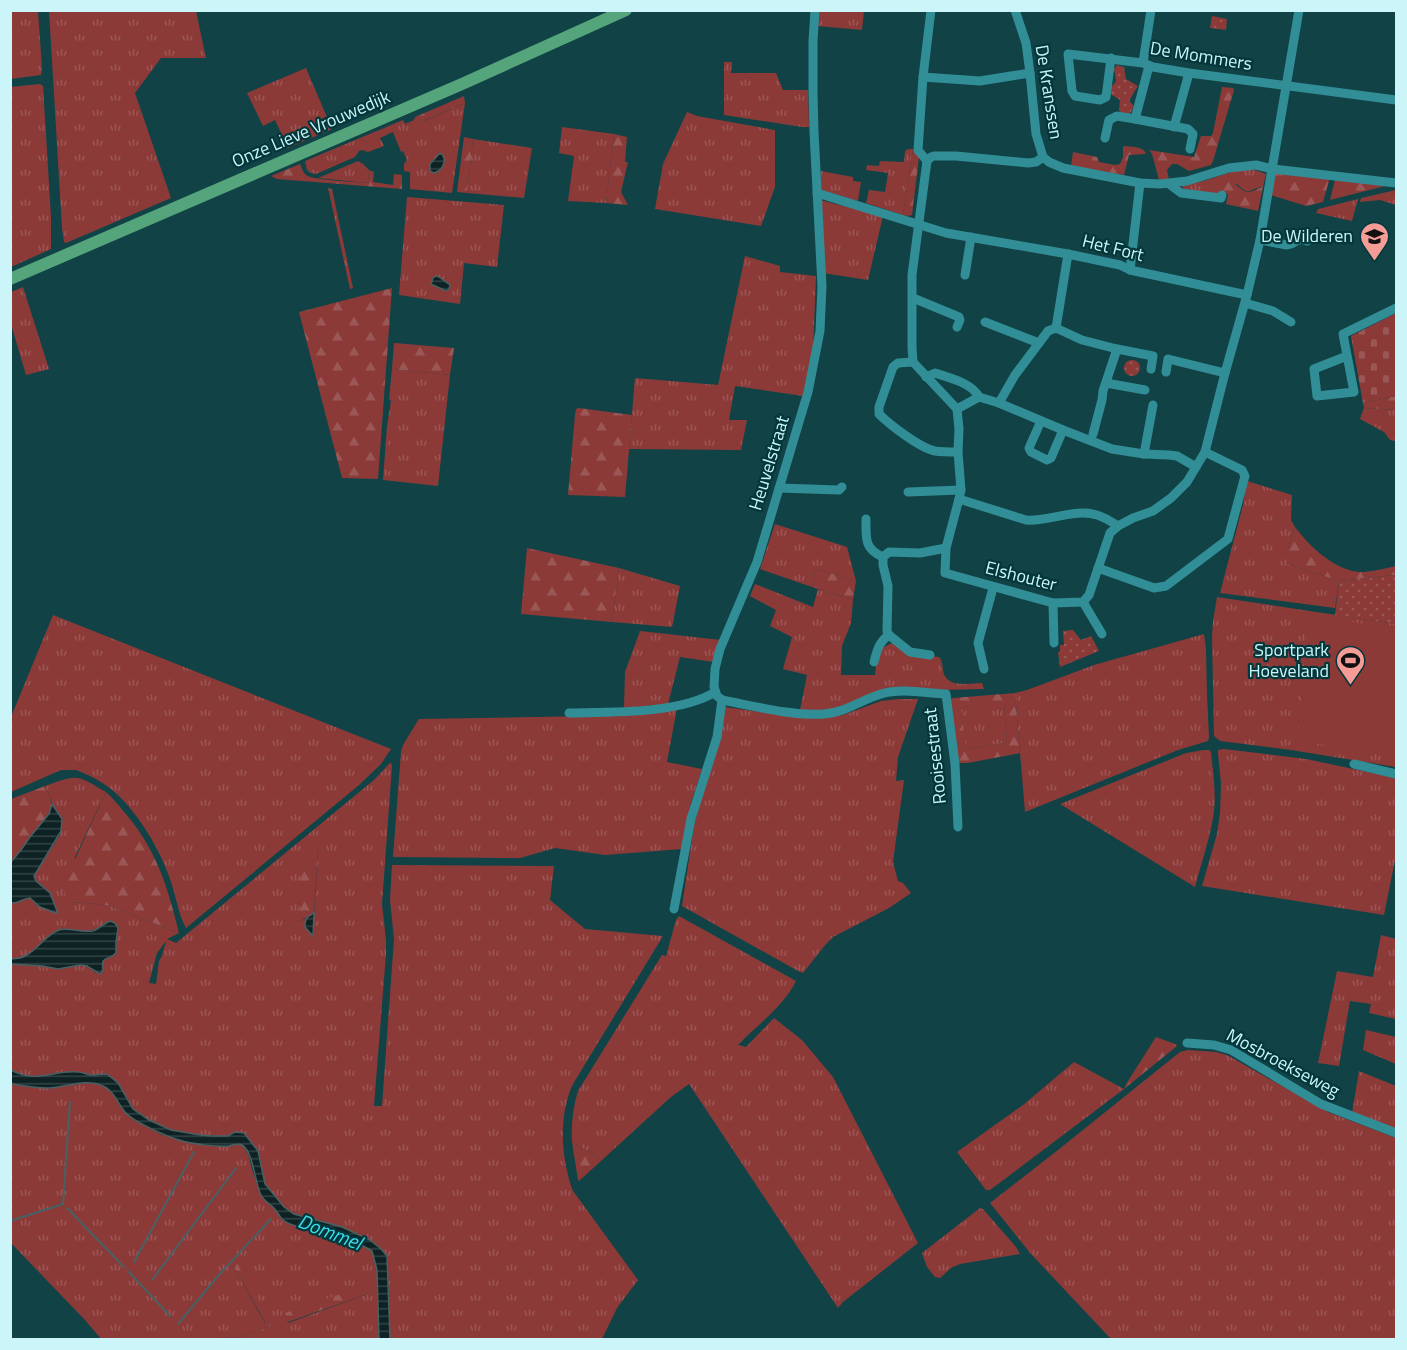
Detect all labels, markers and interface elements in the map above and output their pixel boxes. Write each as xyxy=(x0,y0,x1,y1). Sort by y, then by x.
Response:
street label: De Mommers xyxy=(1148,34,1254,77)
street label: De Kranssen xyxy=(1029,43,1070,141)
street label: Onze Lieve Vrouwedijk xyxy=(227,83,395,174)
school or university icon: De Wilderen xyxy=(1358,220,1390,262)
place label: De Wilderen xyxy=(1261,222,1353,249)
street label: Het Fort xyxy=(1079,227,1147,268)
street label: Heuvelstraat xyxy=(741,412,796,514)
street label: Elshouter xyxy=(983,554,1060,597)
place label: Sportpark Hoeveland xyxy=(1249,636,1329,684)
sports icon: Sportpark Hoeveland xyxy=(1334,644,1366,686)
street label: Rooisestraat xyxy=(916,706,953,806)
street label: Mosbroekseweg xyxy=(1222,1021,1345,1104)
water label: Dommel xyxy=(294,1205,369,1259)

